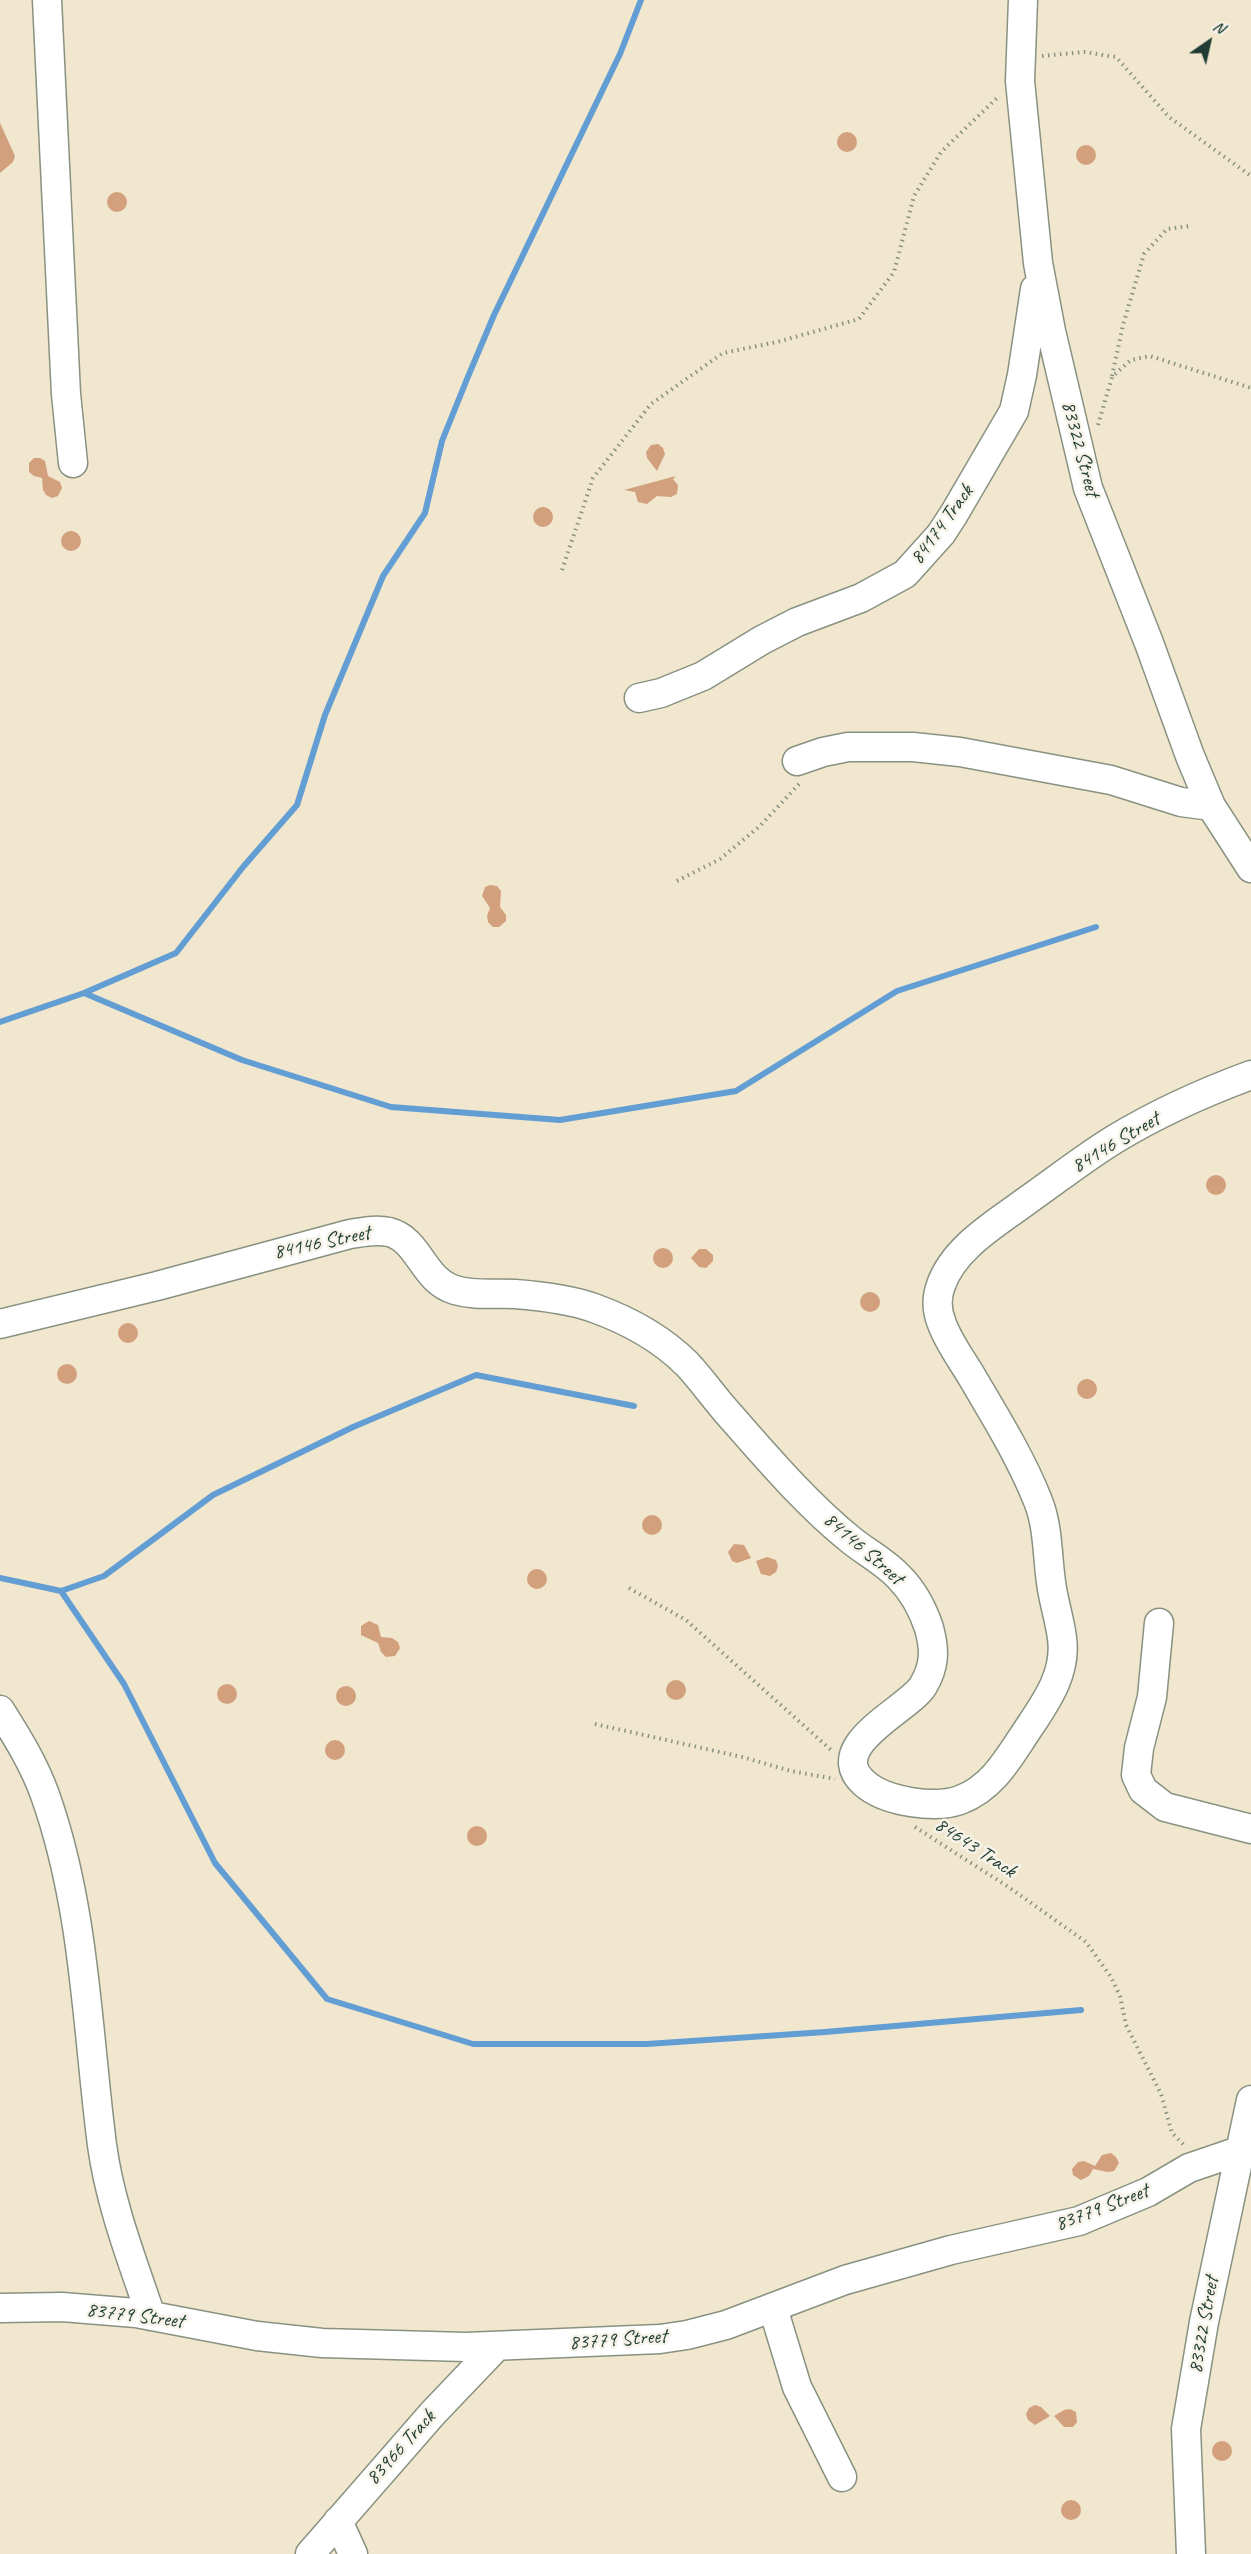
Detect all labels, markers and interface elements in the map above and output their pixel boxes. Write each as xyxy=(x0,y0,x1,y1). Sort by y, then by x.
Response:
north arrow xyxy=(1179,12,1239,72)
text: N xyxy=(1209,16,1229,38)
street label: 83322 Street xyxy=(1055,398,1105,500)
street label: 84174 Track xyxy=(905,480,979,570)
street label: 84146 Street xyxy=(1067,1107,1165,1179)
street label: 84146 Street xyxy=(271,1220,373,1266)
street label: 84146 Street xyxy=(818,1507,908,1591)
street label: 84643 Track xyxy=(930,1812,1020,1884)
street label: 83779 Street xyxy=(1052,2179,1152,2237)
street label: 83322 Street xyxy=(1183,2275,1225,2375)
street label: 83779 Street xyxy=(85,2298,185,2334)
street label: 83779 Street xyxy=(568,2324,668,2356)
street label: 83966 Track xyxy=(361,2405,441,2491)

